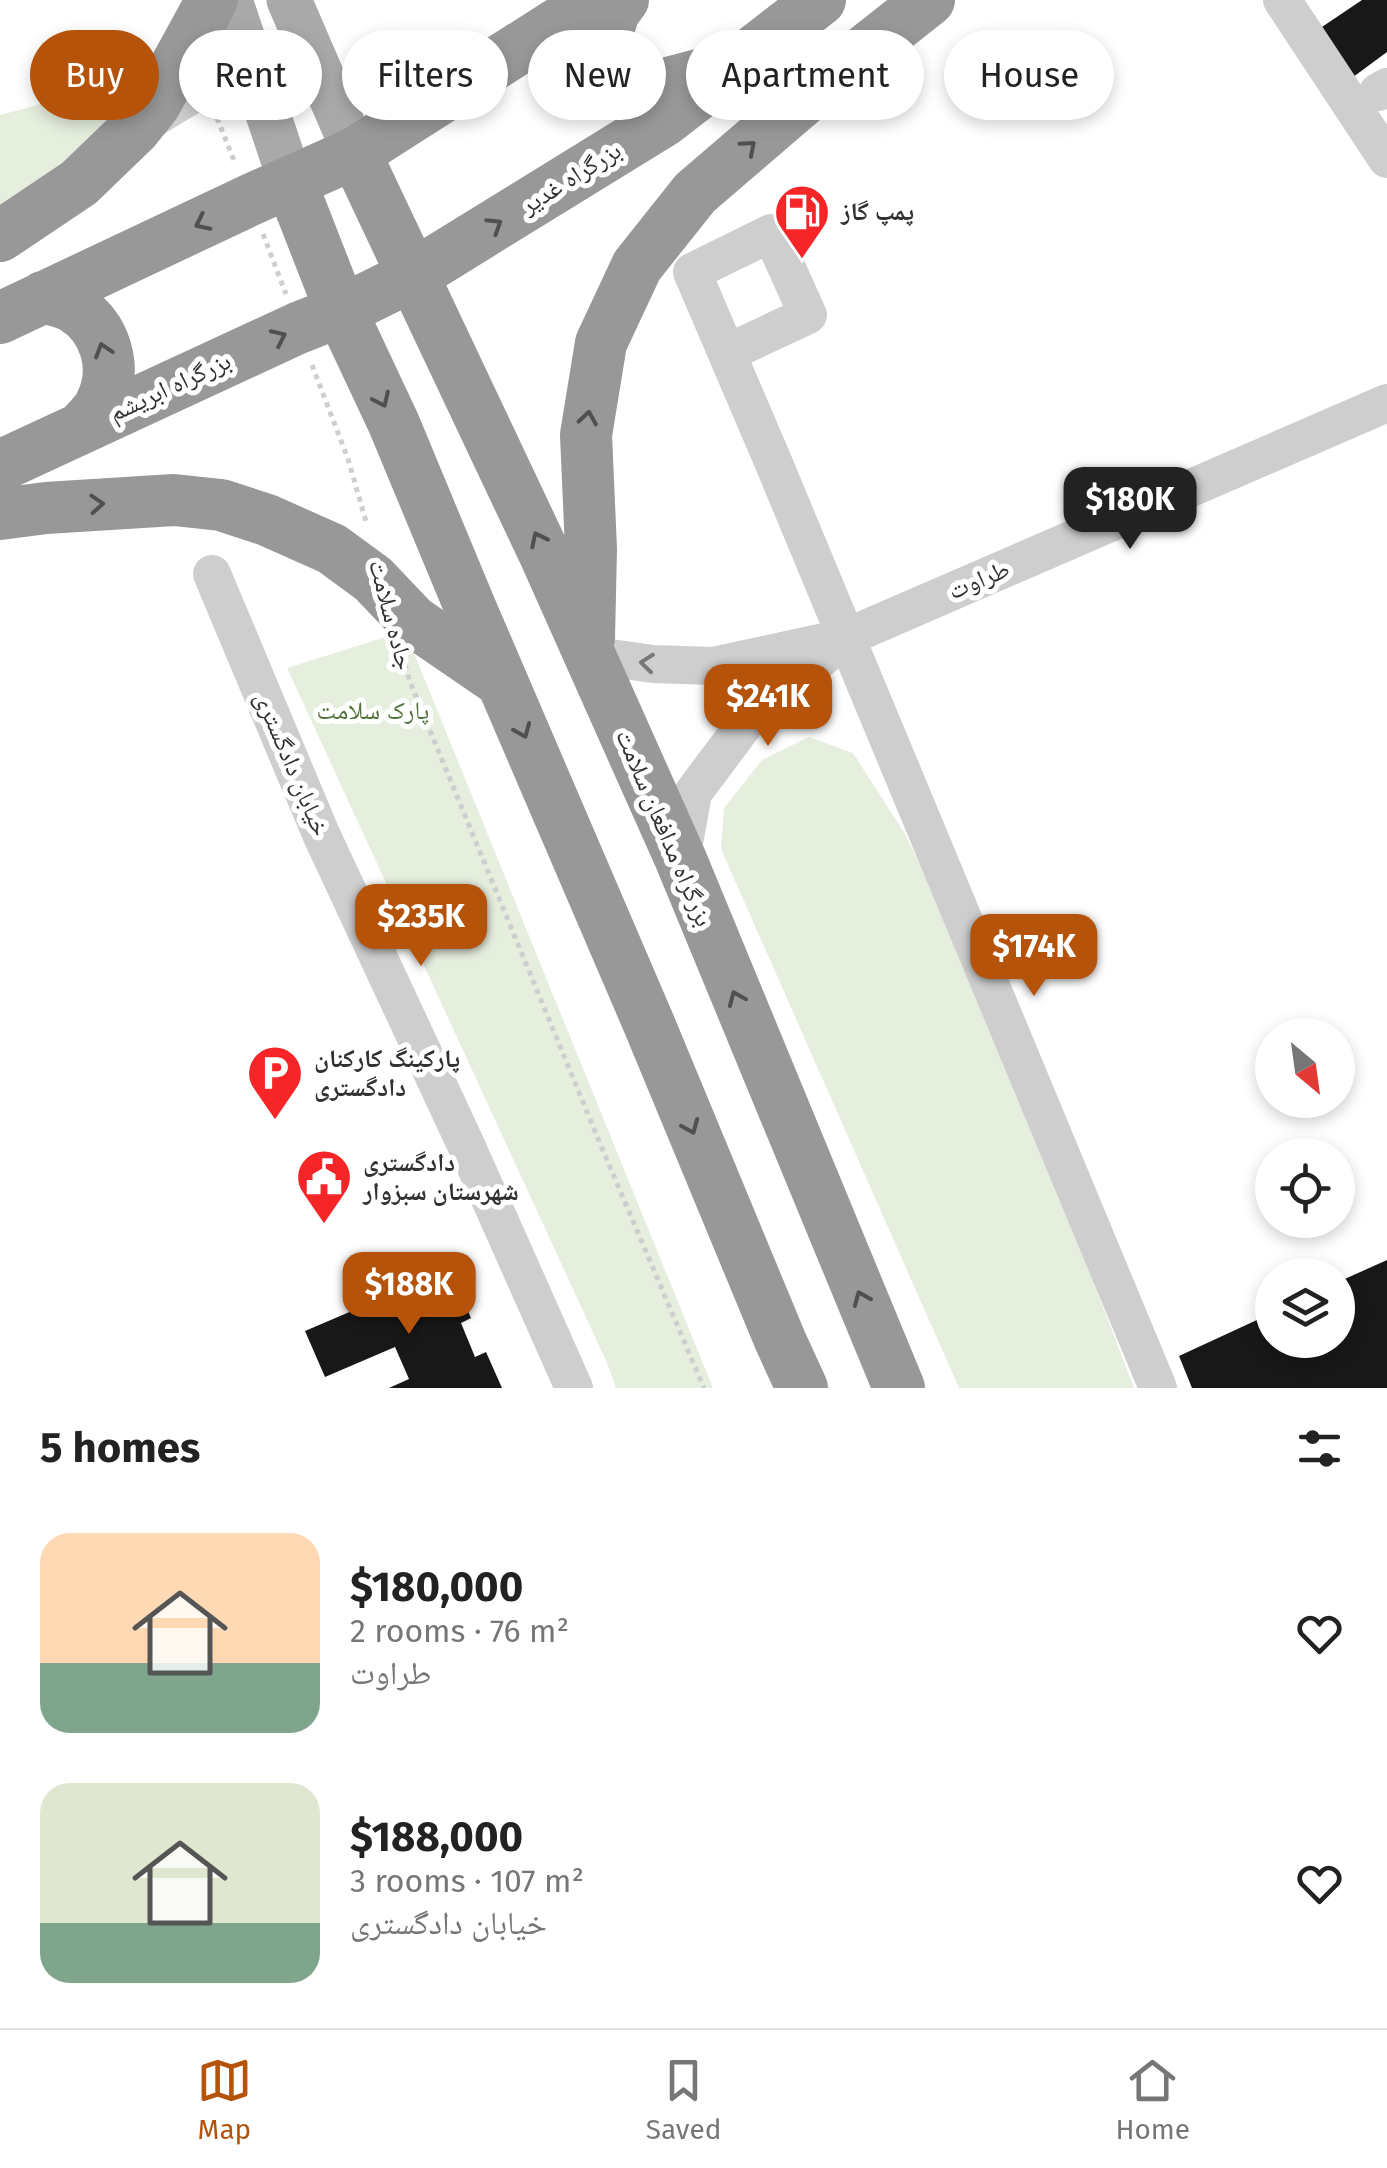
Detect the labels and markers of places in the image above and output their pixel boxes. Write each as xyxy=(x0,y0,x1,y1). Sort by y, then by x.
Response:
fuel station icon: پمپ گاز xyxy=(772,182,832,261)
place label: پمپ گاز xyxy=(840,197,914,227)
pin: $180K xyxy=(1060,467,1200,552)
pin: $241K xyxy=(698,664,838,749)
pin: $235K xyxy=(351,884,491,969)
pin: $174K xyxy=(964,914,1104,999)
parking icon: پارکینگ کارکنان دادگستری xyxy=(245,1043,305,1122)
place label: پارکینگ کارکنان دادگستری xyxy=(314,1044,460,1103)
public building icon: دادگستری شهرستان سبزوار xyxy=(294,1147,354,1226)
place label: دادگستری شهرستان سبزوار xyxy=(362,1148,519,1207)
pin: $188K xyxy=(339,1252,479,1337)

